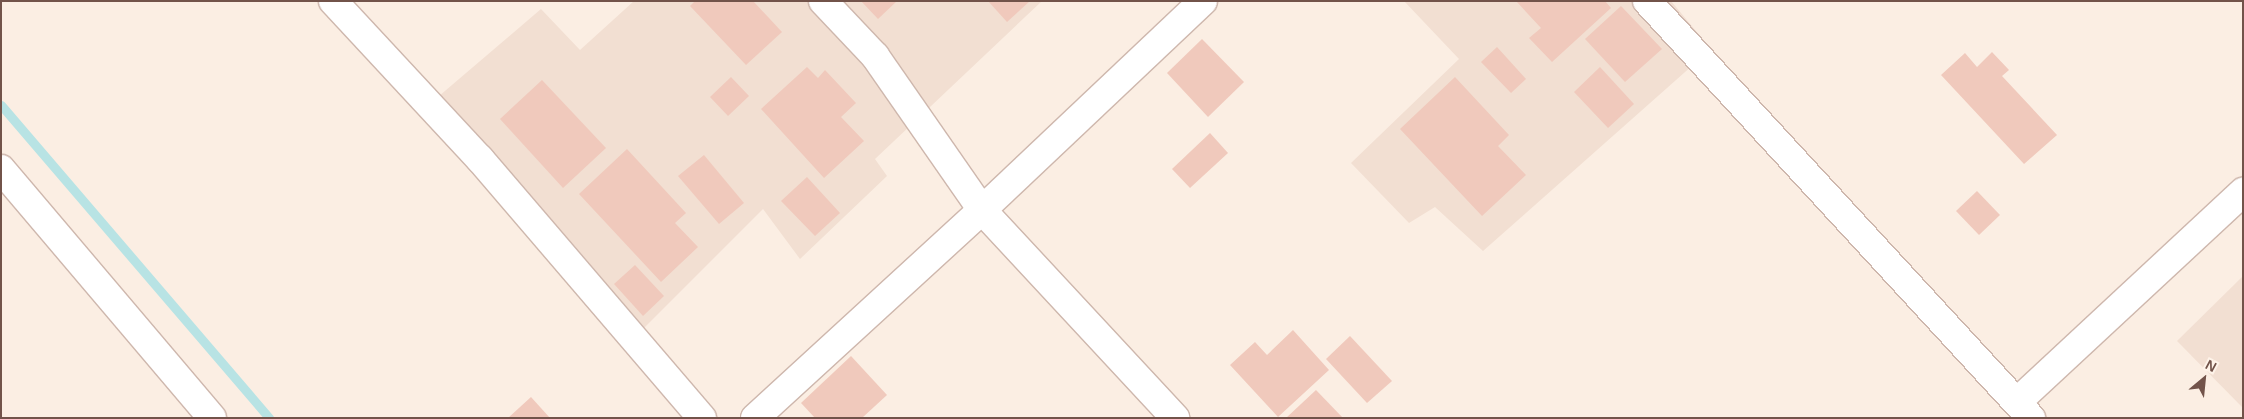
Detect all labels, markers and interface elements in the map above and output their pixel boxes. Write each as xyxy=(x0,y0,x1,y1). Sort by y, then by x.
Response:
north arrow xyxy=(2179,354,2229,404)
text: N xyxy=(2203,356,2219,375)

